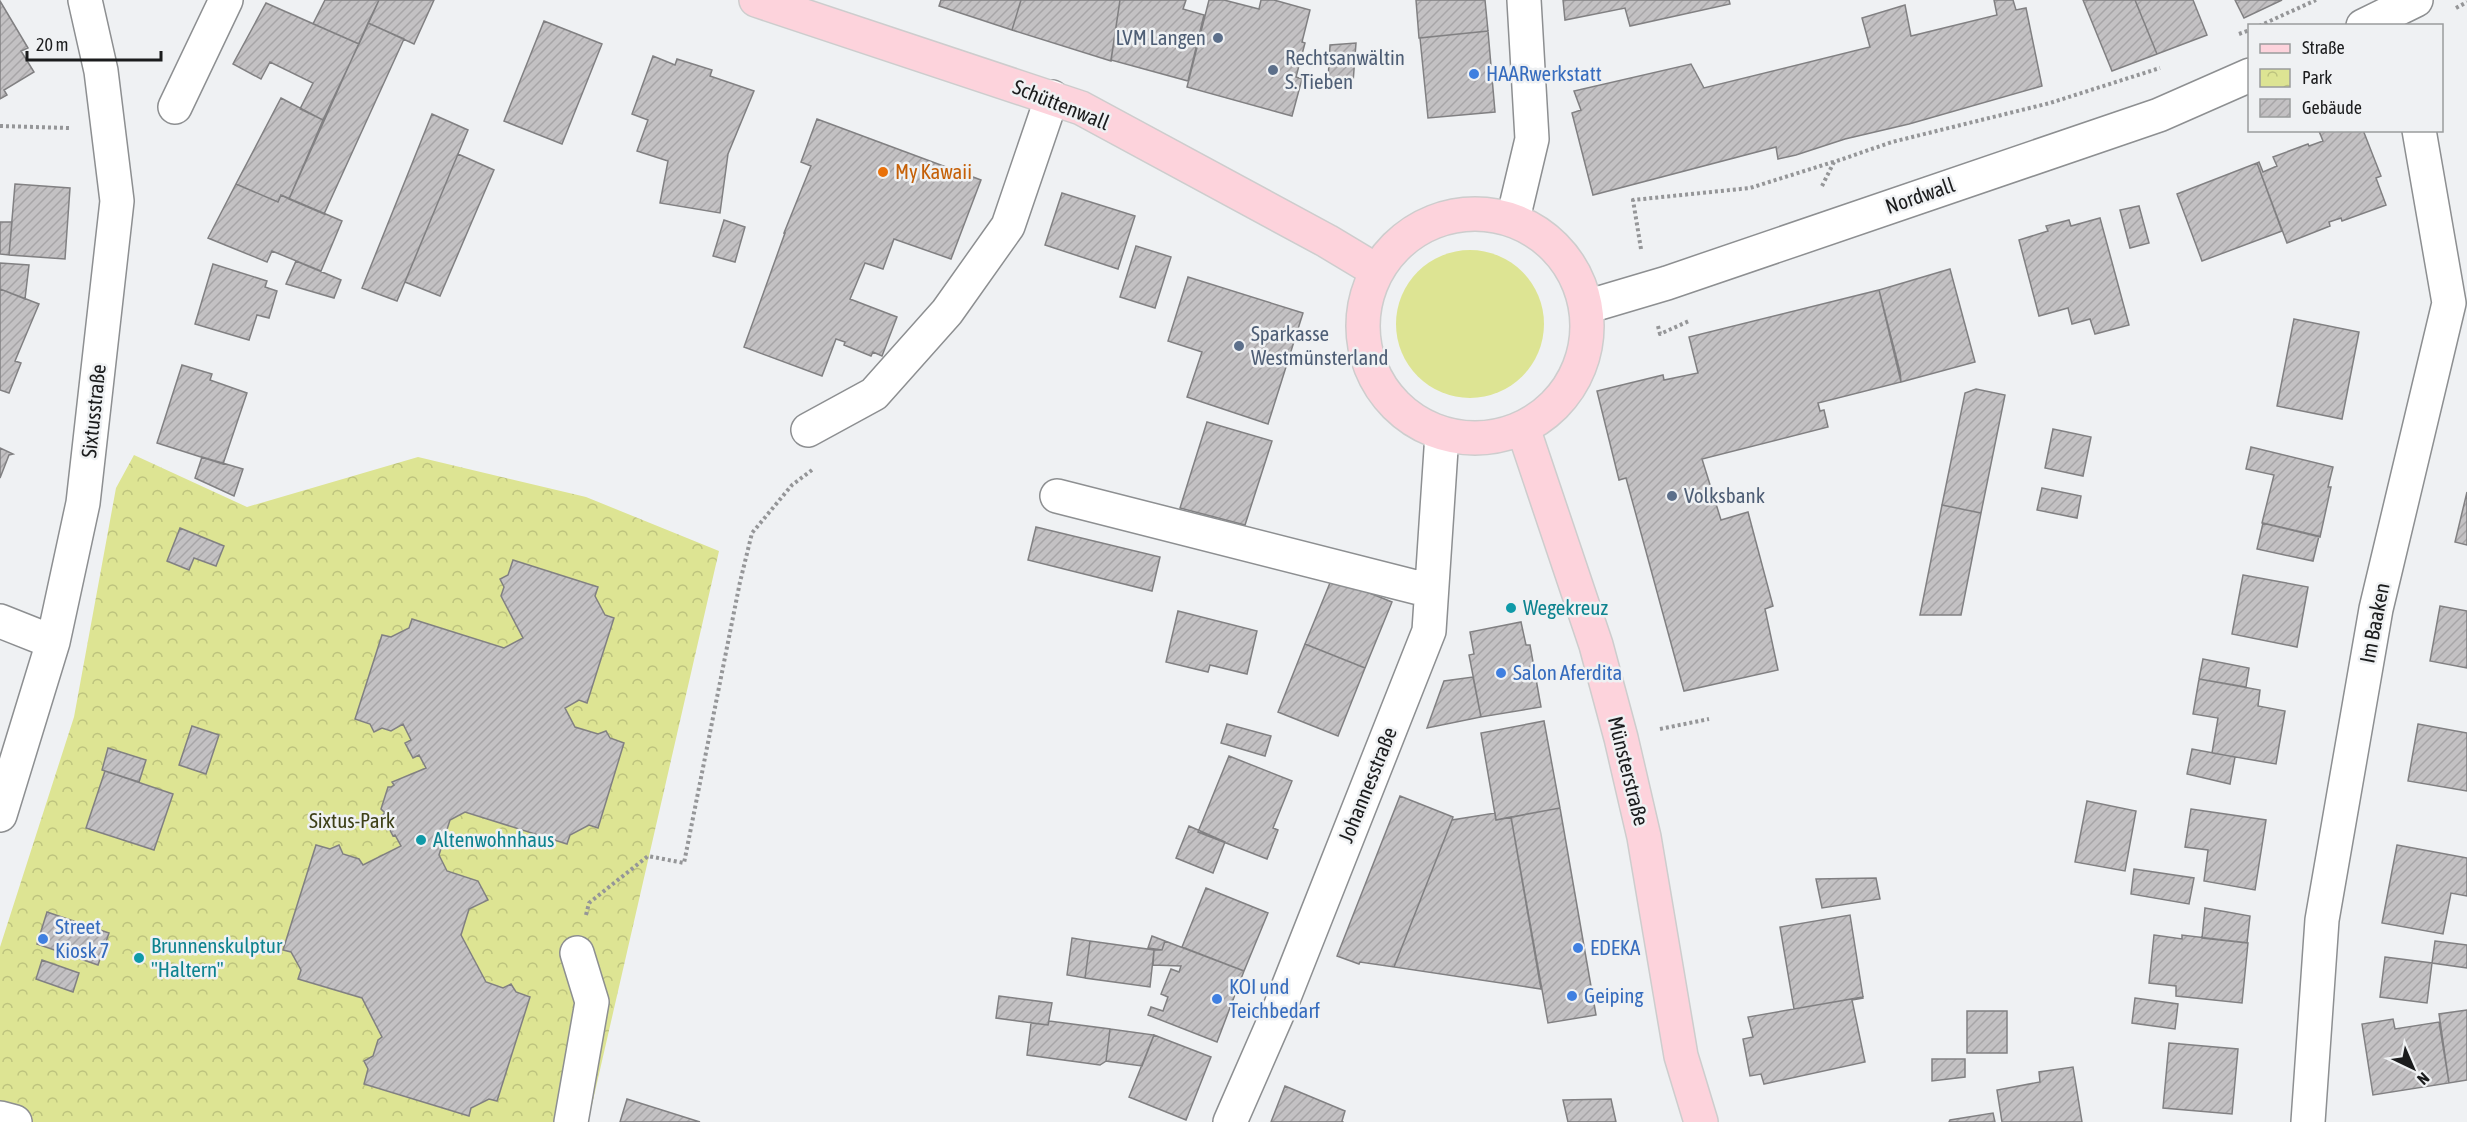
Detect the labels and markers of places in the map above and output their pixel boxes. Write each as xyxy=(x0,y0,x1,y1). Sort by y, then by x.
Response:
place label: LVM Langen xyxy=(1115,25,1206,49)
marker: LVM Langen xyxy=(1211,31,1225,45)
place label: Rechtsanwältin S. Tieben xyxy=(1285,45,1405,93)
place label: HAARwerkstatt xyxy=(1486,61,1602,85)
marker: Rechtsanwältin S. Tieben xyxy=(1266,63,1280,77)
marker: HAARwerkstatt xyxy=(1467,67,1481,81)
place label: My Kawaii xyxy=(895,159,972,183)
marker: My Kawaii xyxy=(876,165,890,179)
place label: Sparkasse Westmünsterland xyxy=(1251,321,1389,369)
marker: Sparkasse Westmünsterland xyxy=(1232,339,1246,353)
place label: Volksbank xyxy=(1684,483,1765,507)
marker: Volksbank xyxy=(1665,489,1679,503)
place label: Wegekreuz xyxy=(1523,595,1608,619)
marker: Wegekreuz xyxy=(1504,601,1518,615)
place label: Salon Aferdita xyxy=(1513,660,1622,684)
marker: Salon Aferdita xyxy=(1494,666,1508,680)
place label: Altenwohnhaus xyxy=(433,827,555,851)
marker: Altenwohnhaus xyxy=(414,833,428,847)
place label: Street Kiosk 7 xyxy=(55,914,109,962)
marker: Street Kiosk 7 xyxy=(36,932,50,946)
place label: Brunnenskulptur "Haltern" xyxy=(151,933,283,981)
place label: EDEKA xyxy=(1590,935,1641,959)
marker: EDEKA xyxy=(1571,941,1585,955)
marker: Brunnenskulptur "Haltern" xyxy=(132,951,146,965)
place label: KOI und Teichbedarf xyxy=(1229,974,1320,1022)
place label: Geiping xyxy=(1584,983,1644,1007)
marker: Geiping xyxy=(1565,989,1579,1003)
marker: KOI und Teichbedarf xyxy=(1210,992,1224,1006)

